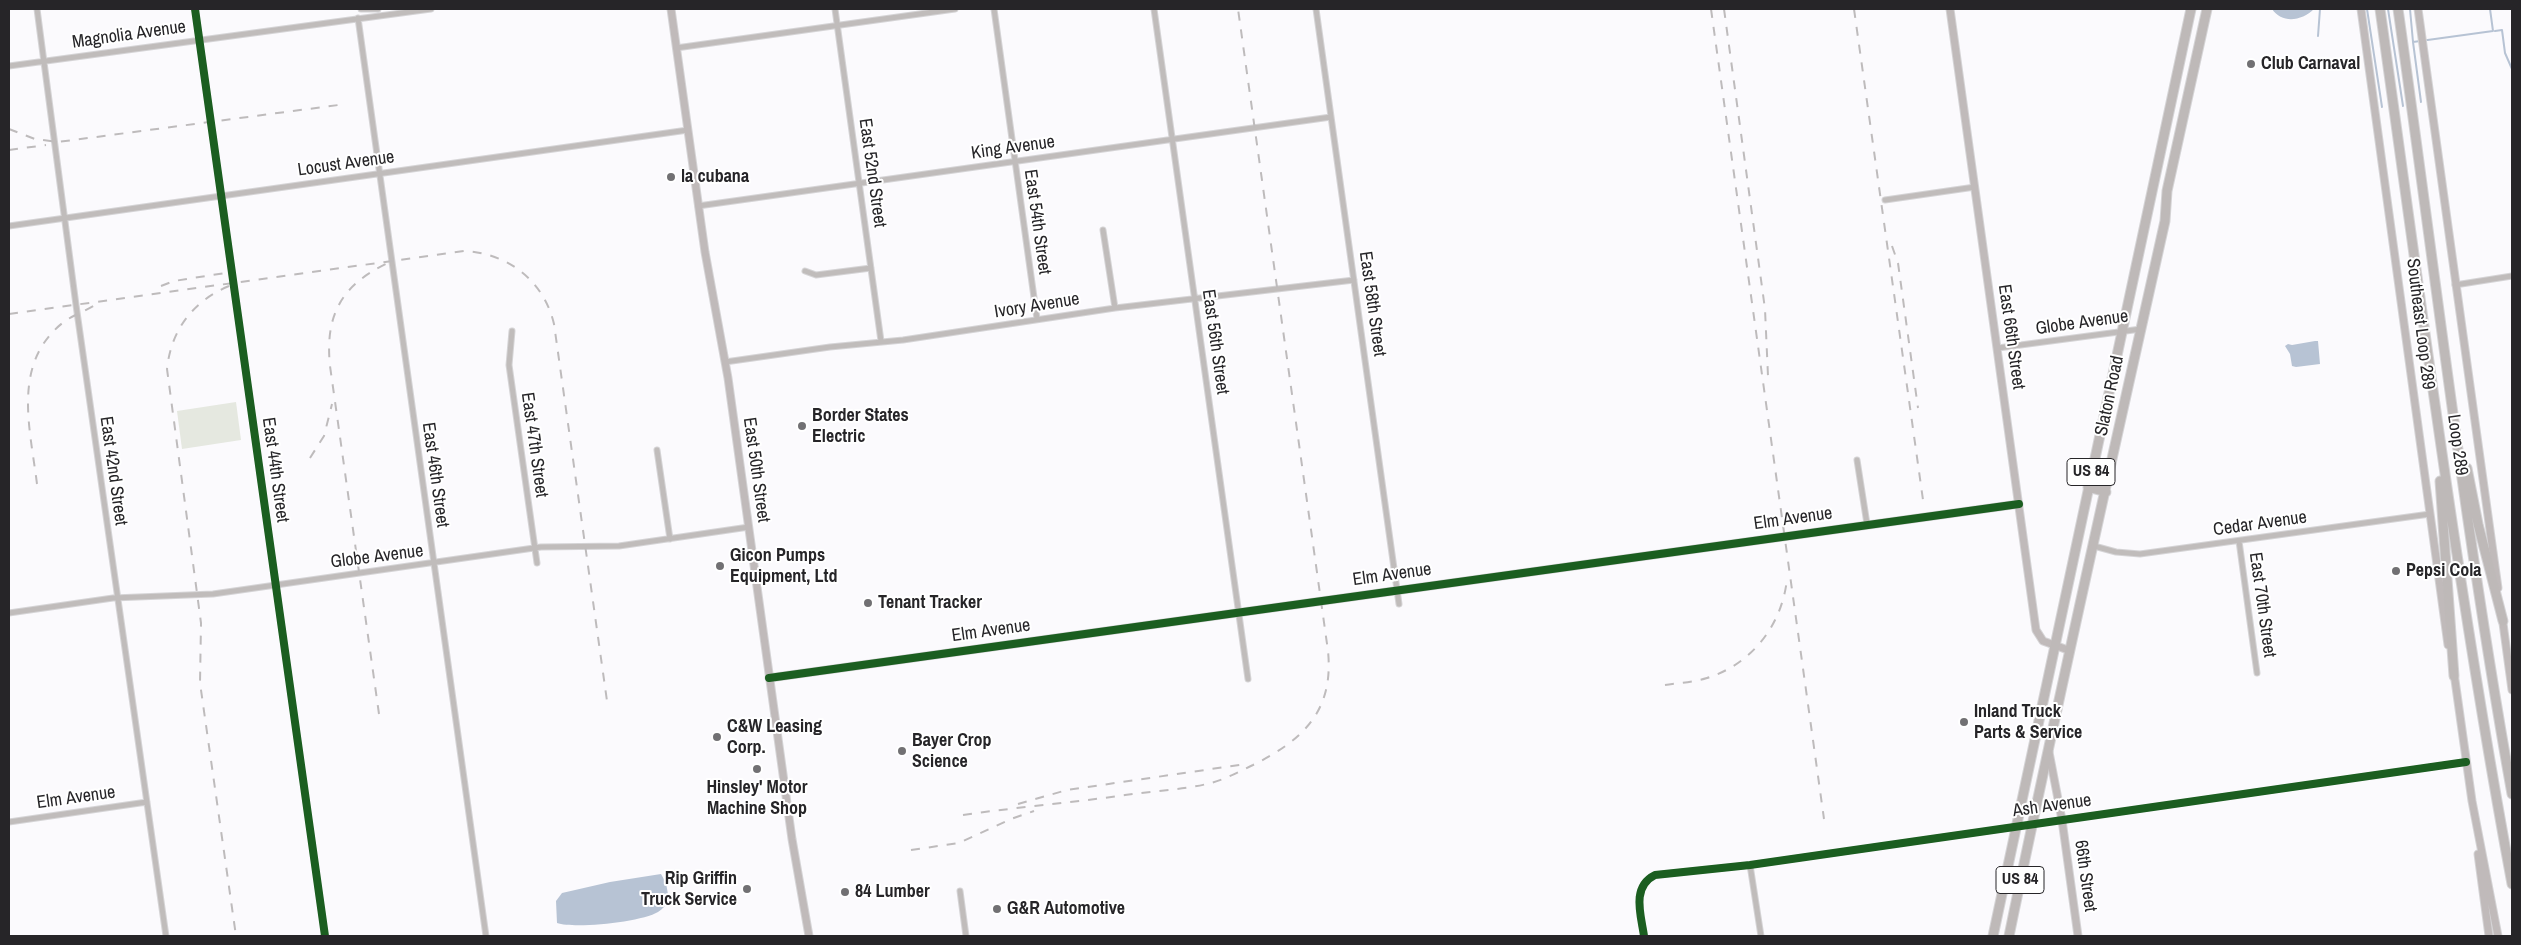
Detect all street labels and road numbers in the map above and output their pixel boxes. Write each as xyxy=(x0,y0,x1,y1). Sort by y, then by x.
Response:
street label: Magnolia Avenue xyxy=(71,16,187,54)
street label: East 52nd Street xyxy=(854,117,890,229)
street label: King Avenue xyxy=(970,131,1056,165)
street label: Locust Avenue xyxy=(296,147,396,181)
street label: East 54th Street xyxy=(1019,168,1055,276)
street label: East 58th Street xyxy=(1354,250,1390,358)
street label: Southeast Loop 289 xyxy=(2401,257,2439,391)
street label: East 66th Street xyxy=(1993,283,2029,391)
street label: East 56th Street xyxy=(1197,288,1233,396)
street label: Ivory Avenue xyxy=(993,289,1081,323)
street label: Globe Avenue xyxy=(2034,306,2130,340)
street label: Slaton Road xyxy=(2091,354,2129,438)
street label: East 47th Street xyxy=(516,391,552,499)
street label: Loop 289 xyxy=(2442,413,2472,477)
street label: East 42nd Street xyxy=(95,415,131,527)
street label: East 44th Street xyxy=(257,416,293,524)
street label: East 50th Street xyxy=(738,416,774,524)
street label: East 46th Street xyxy=(417,421,453,529)
road number: US 84 xyxy=(2067,458,2115,486)
street label: Elm Avenue xyxy=(1752,503,1834,535)
street label: Cedar Avenue xyxy=(2212,507,2308,541)
street label: Globe Avenue xyxy=(329,541,425,573)
street label: East 70th Street xyxy=(2244,551,2280,659)
street label: Elm Avenue xyxy=(1351,559,1433,591)
street label: Elm Avenue xyxy=(950,615,1032,647)
street label: Elm Avenue xyxy=(35,782,117,814)
street label: Ash Avenue xyxy=(2011,790,2093,822)
street label: 66th Street xyxy=(2069,839,2101,913)
road number: US 84 xyxy=(1996,866,2044,894)

